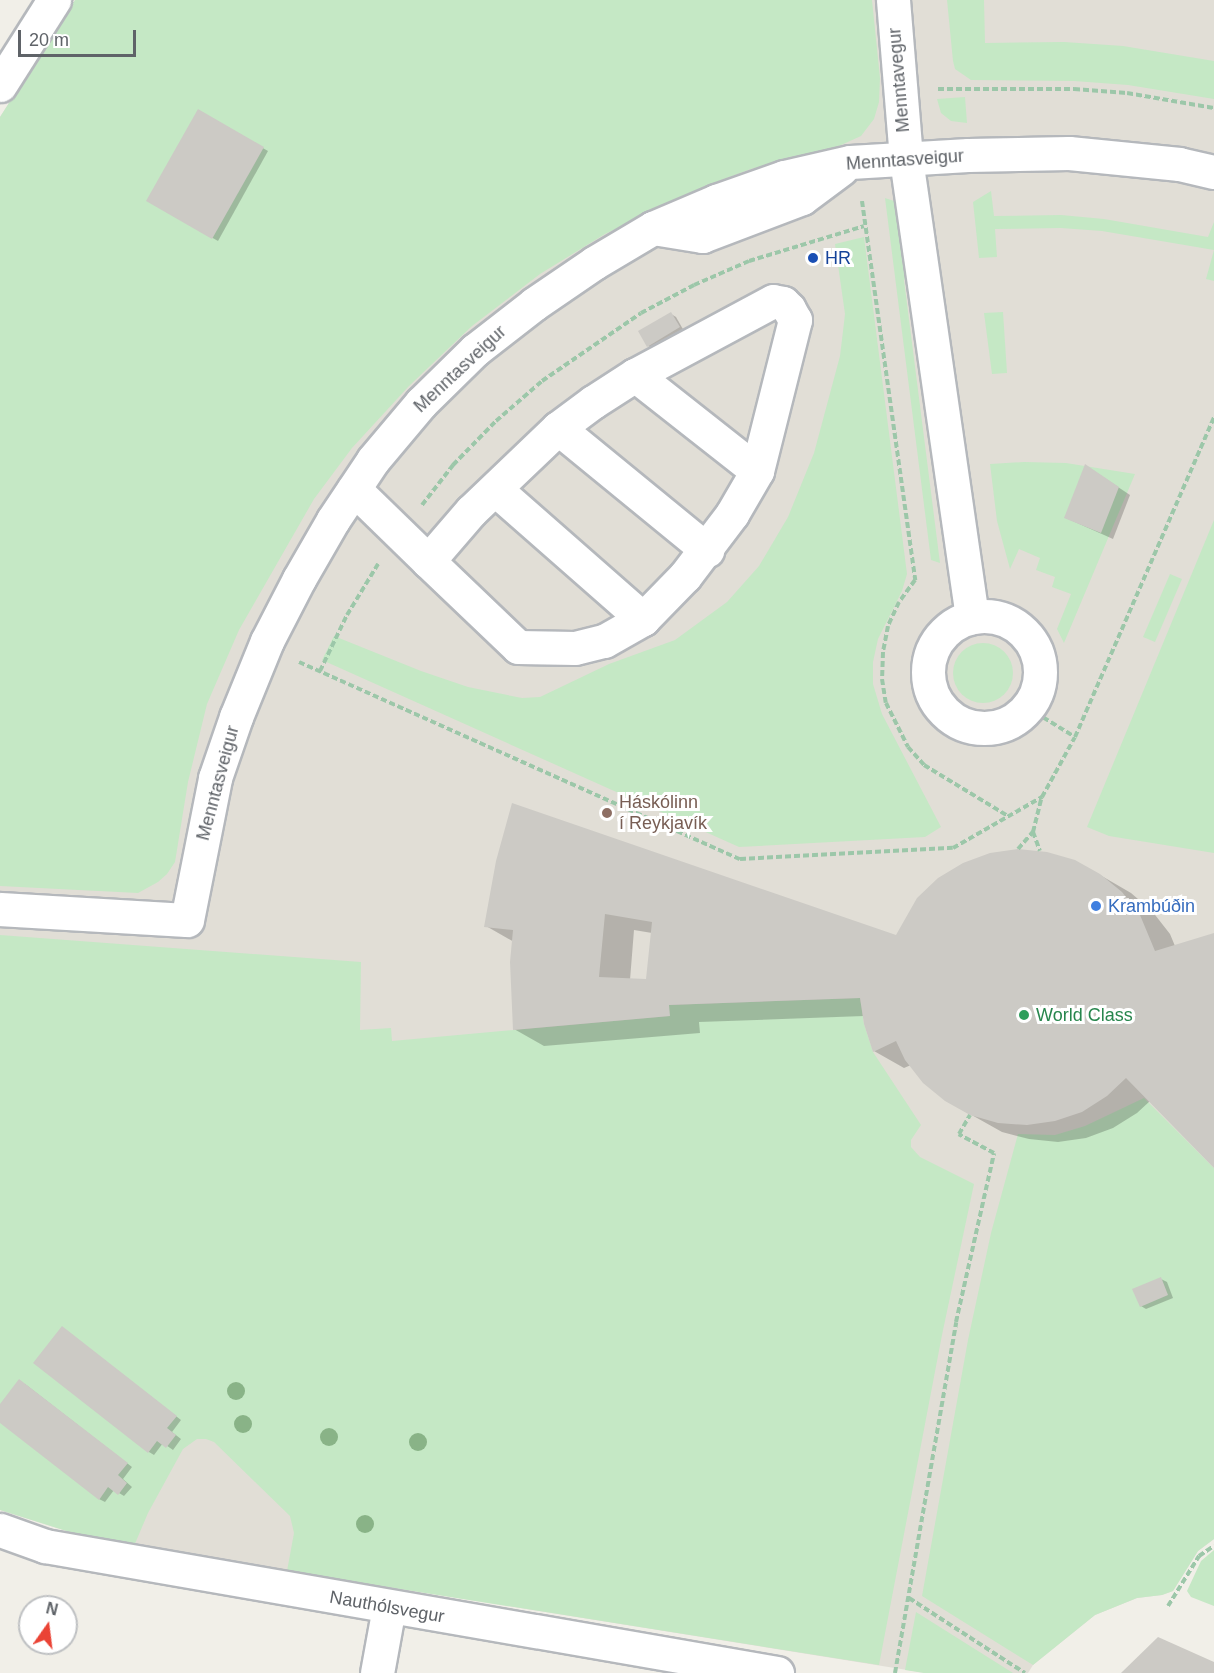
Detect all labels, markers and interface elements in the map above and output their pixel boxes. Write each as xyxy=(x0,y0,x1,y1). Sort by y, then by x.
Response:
scale bar xyxy=(21,18,140,56)
street label: Menntavegur xyxy=(884,27,914,133)
text: 20 m xyxy=(29,30,69,50)
street label: Menntasveigur xyxy=(845,145,965,175)
place label: HR xyxy=(825,247,851,269)
marker: HR xyxy=(806,251,820,265)
street label: Menntasveigur xyxy=(409,321,511,417)
street label: Menntasveigur xyxy=(192,723,244,843)
place label: Háskólinn í Reykjavík xyxy=(619,792,707,834)
marker: Háskólinn í Reykjavík xyxy=(600,806,614,820)
place label: Krambúðin xyxy=(1108,895,1195,917)
marker: Krambúðin xyxy=(1089,899,1103,913)
place label: World Class xyxy=(1036,1004,1133,1026)
marker: World Class xyxy=(1017,1008,1031,1022)
street label: Nauthólsvegur xyxy=(328,1586,446,1628)
north arrow xyxy=(18,1595,78,1655)
text: N xyxy=(44,1599,60,1619)

